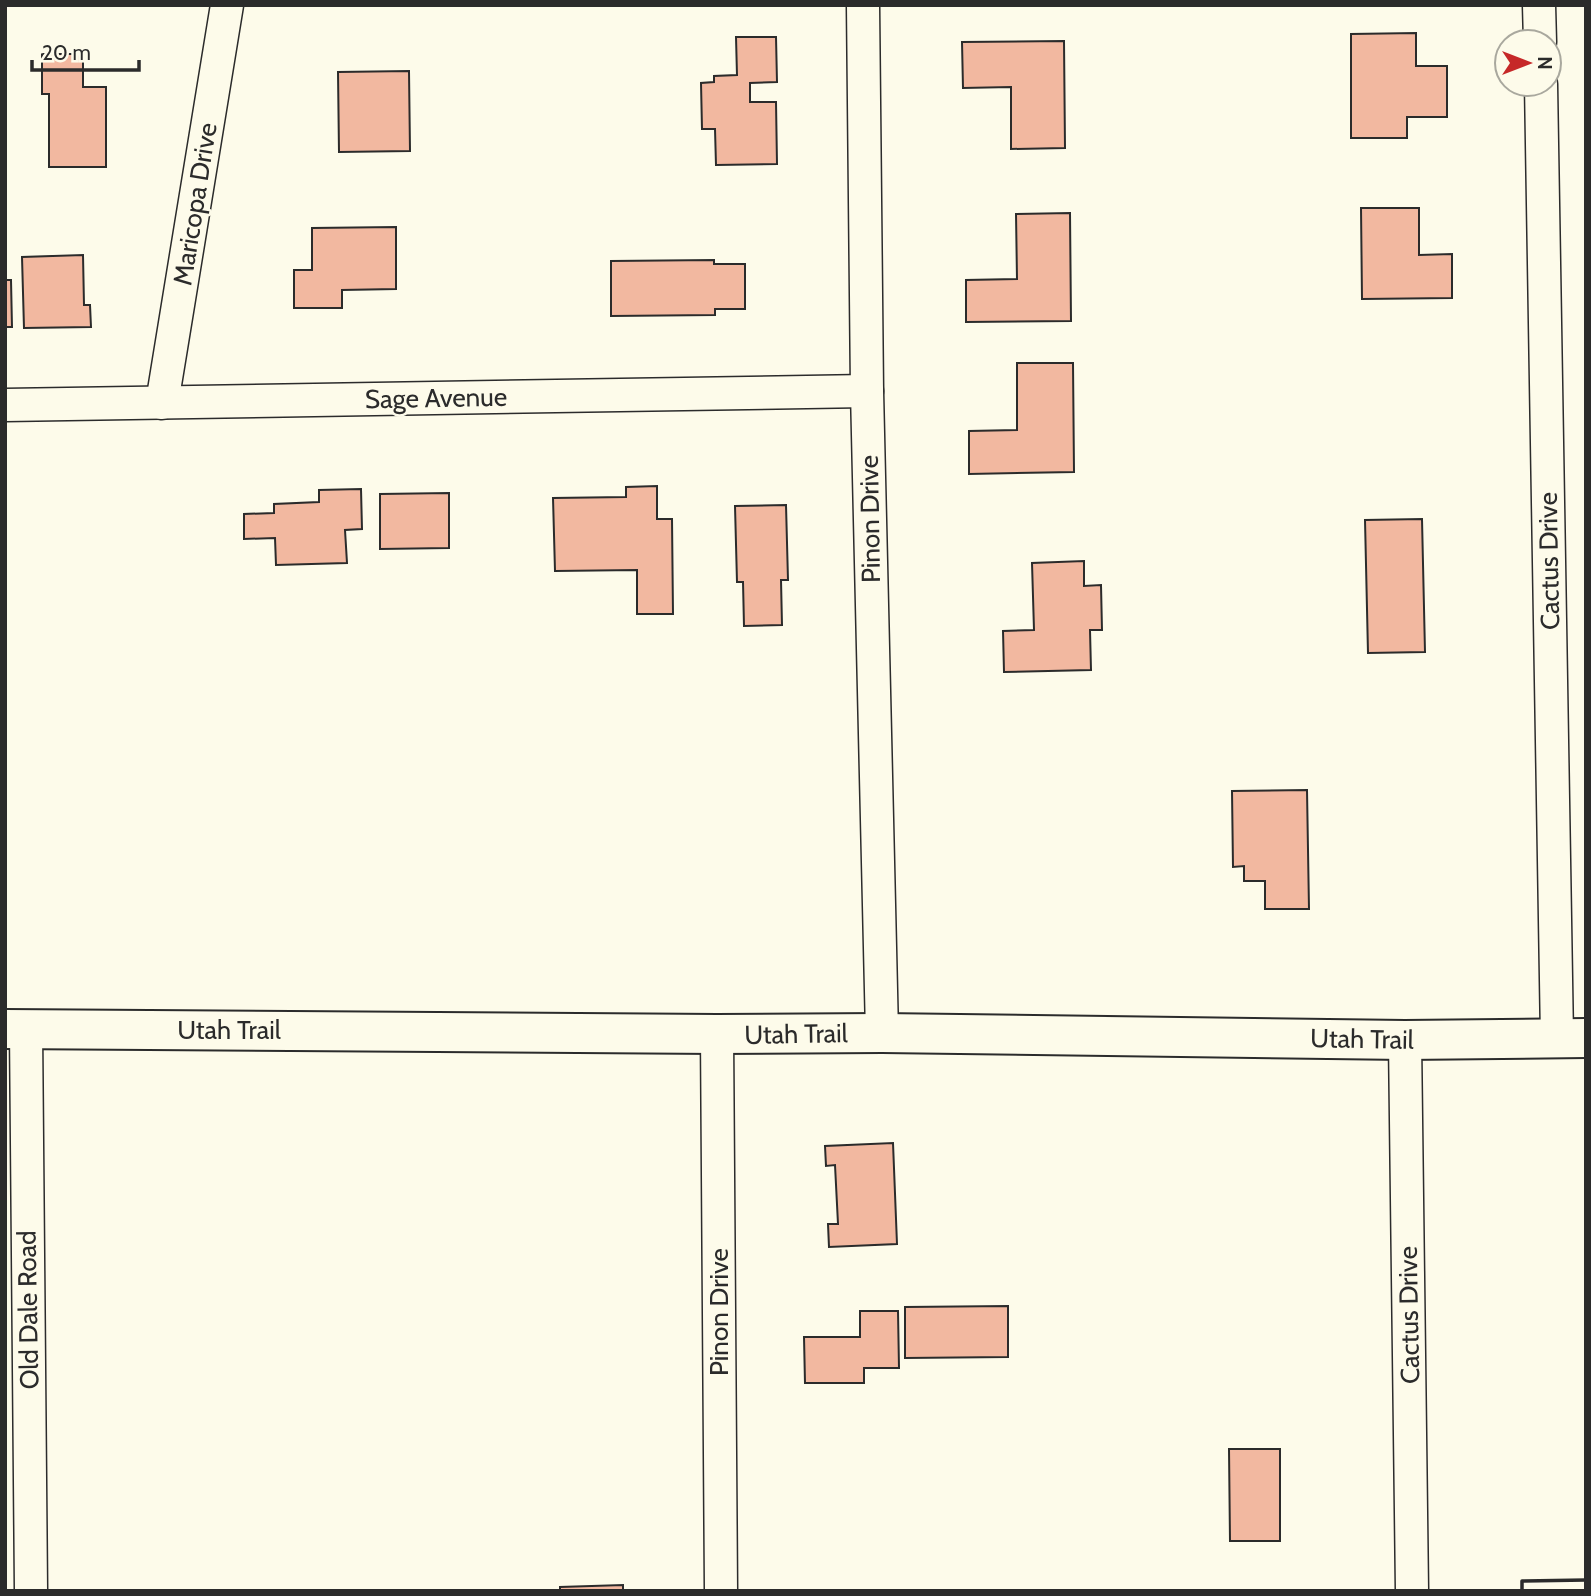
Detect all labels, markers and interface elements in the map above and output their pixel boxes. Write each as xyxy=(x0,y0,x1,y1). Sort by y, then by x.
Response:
scale bar xyxy=(32,28,138,72)
north arrow xyxy=(1493,28,1563,98)
text: 20 m xyxy=(42,40,91,65)
text: N xyxy=(1533,56,1556,70)
street label: Maricopa Drive xyxy=(166,120,224,288)
street label: Sage Avenue xyxy=(365,381,507,415)
street label: Pinon Drive xyxy=(853,455,887,583)
street label: Cactus Drive xyxy=(1532,492,1566,630)
street label: Utah Trail xyxy=(177,1014,281,1046)
street label: Utah Trail xyxy=(744,1017,848,1051)
street label: Utah Trail xyxy=(1310,1022,1414,1056)
street label: Old Dale Road xyxy=(11,1230,45,1390)
street label: Cactus Drive xyxy=(1392,1246,1426,1384)
street label: Pinon Drive xyxy=(703,1248,735,1376)

